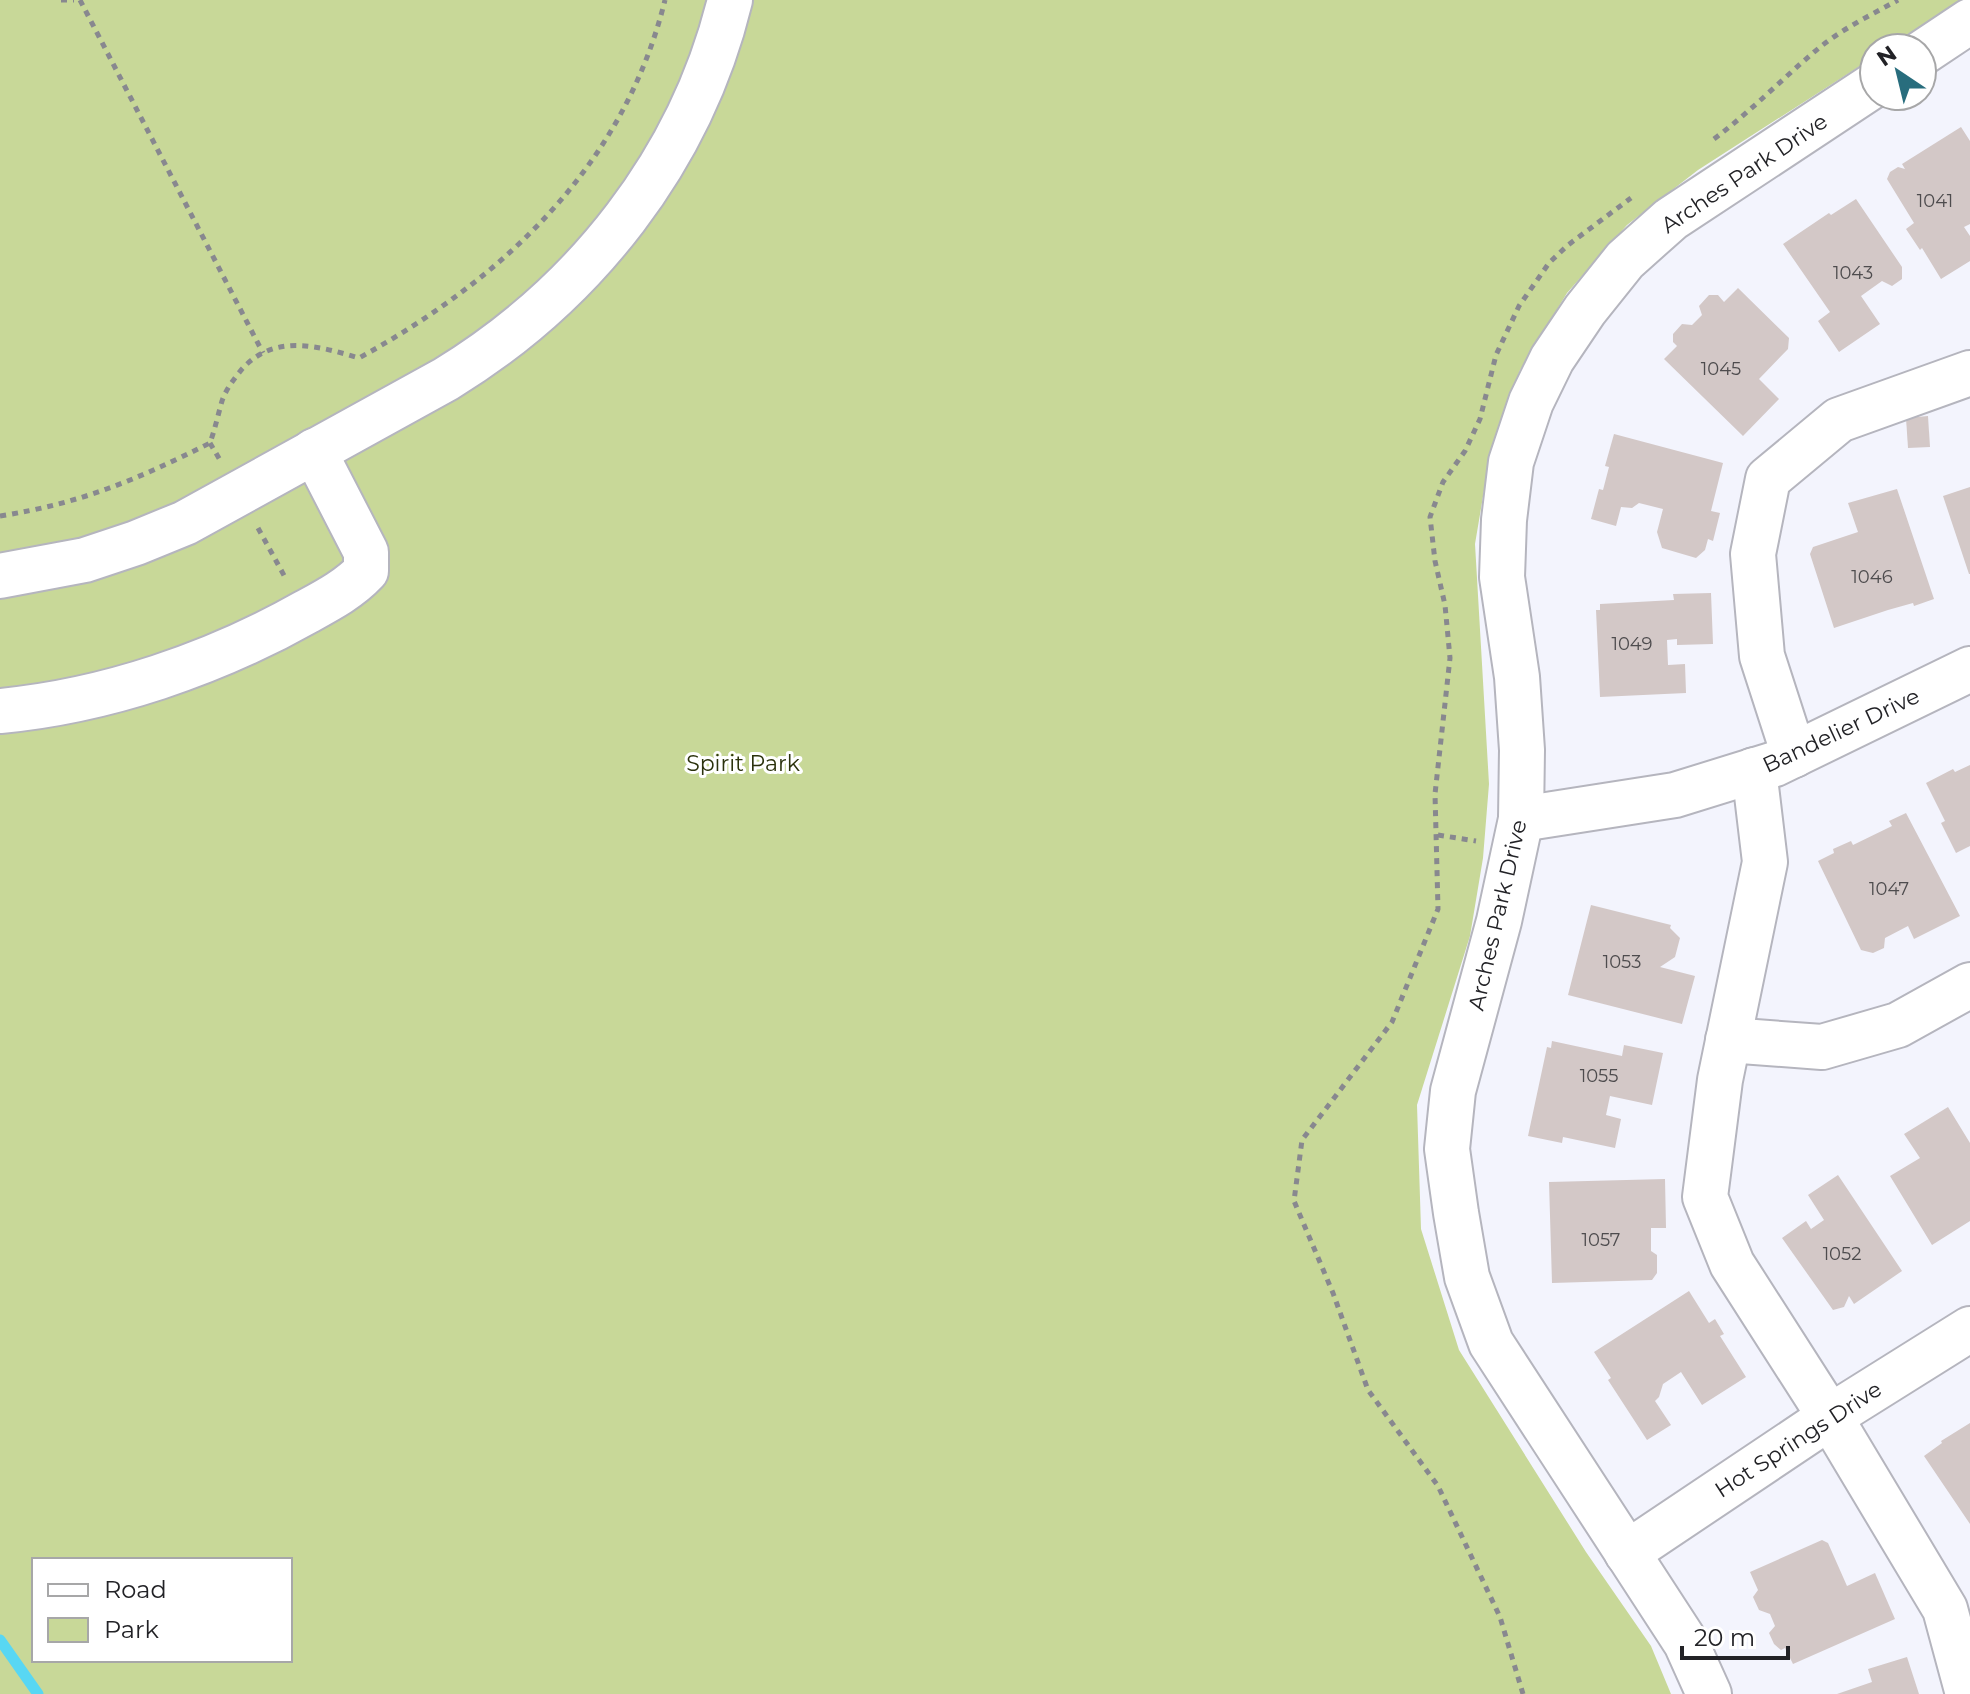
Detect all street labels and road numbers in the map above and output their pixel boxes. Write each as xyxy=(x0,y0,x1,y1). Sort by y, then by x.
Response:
street label: Arches Park Drive xyxy=(1656,108,1833,239)
street label: Bandelier Drive xyxy=(1758,682,1924,779)
street label: Arches Park Drive xyxy=(1462,817,1533,1013)
street label: Hot Springs Drive xyxy=(1710,1375,1887,1503)

